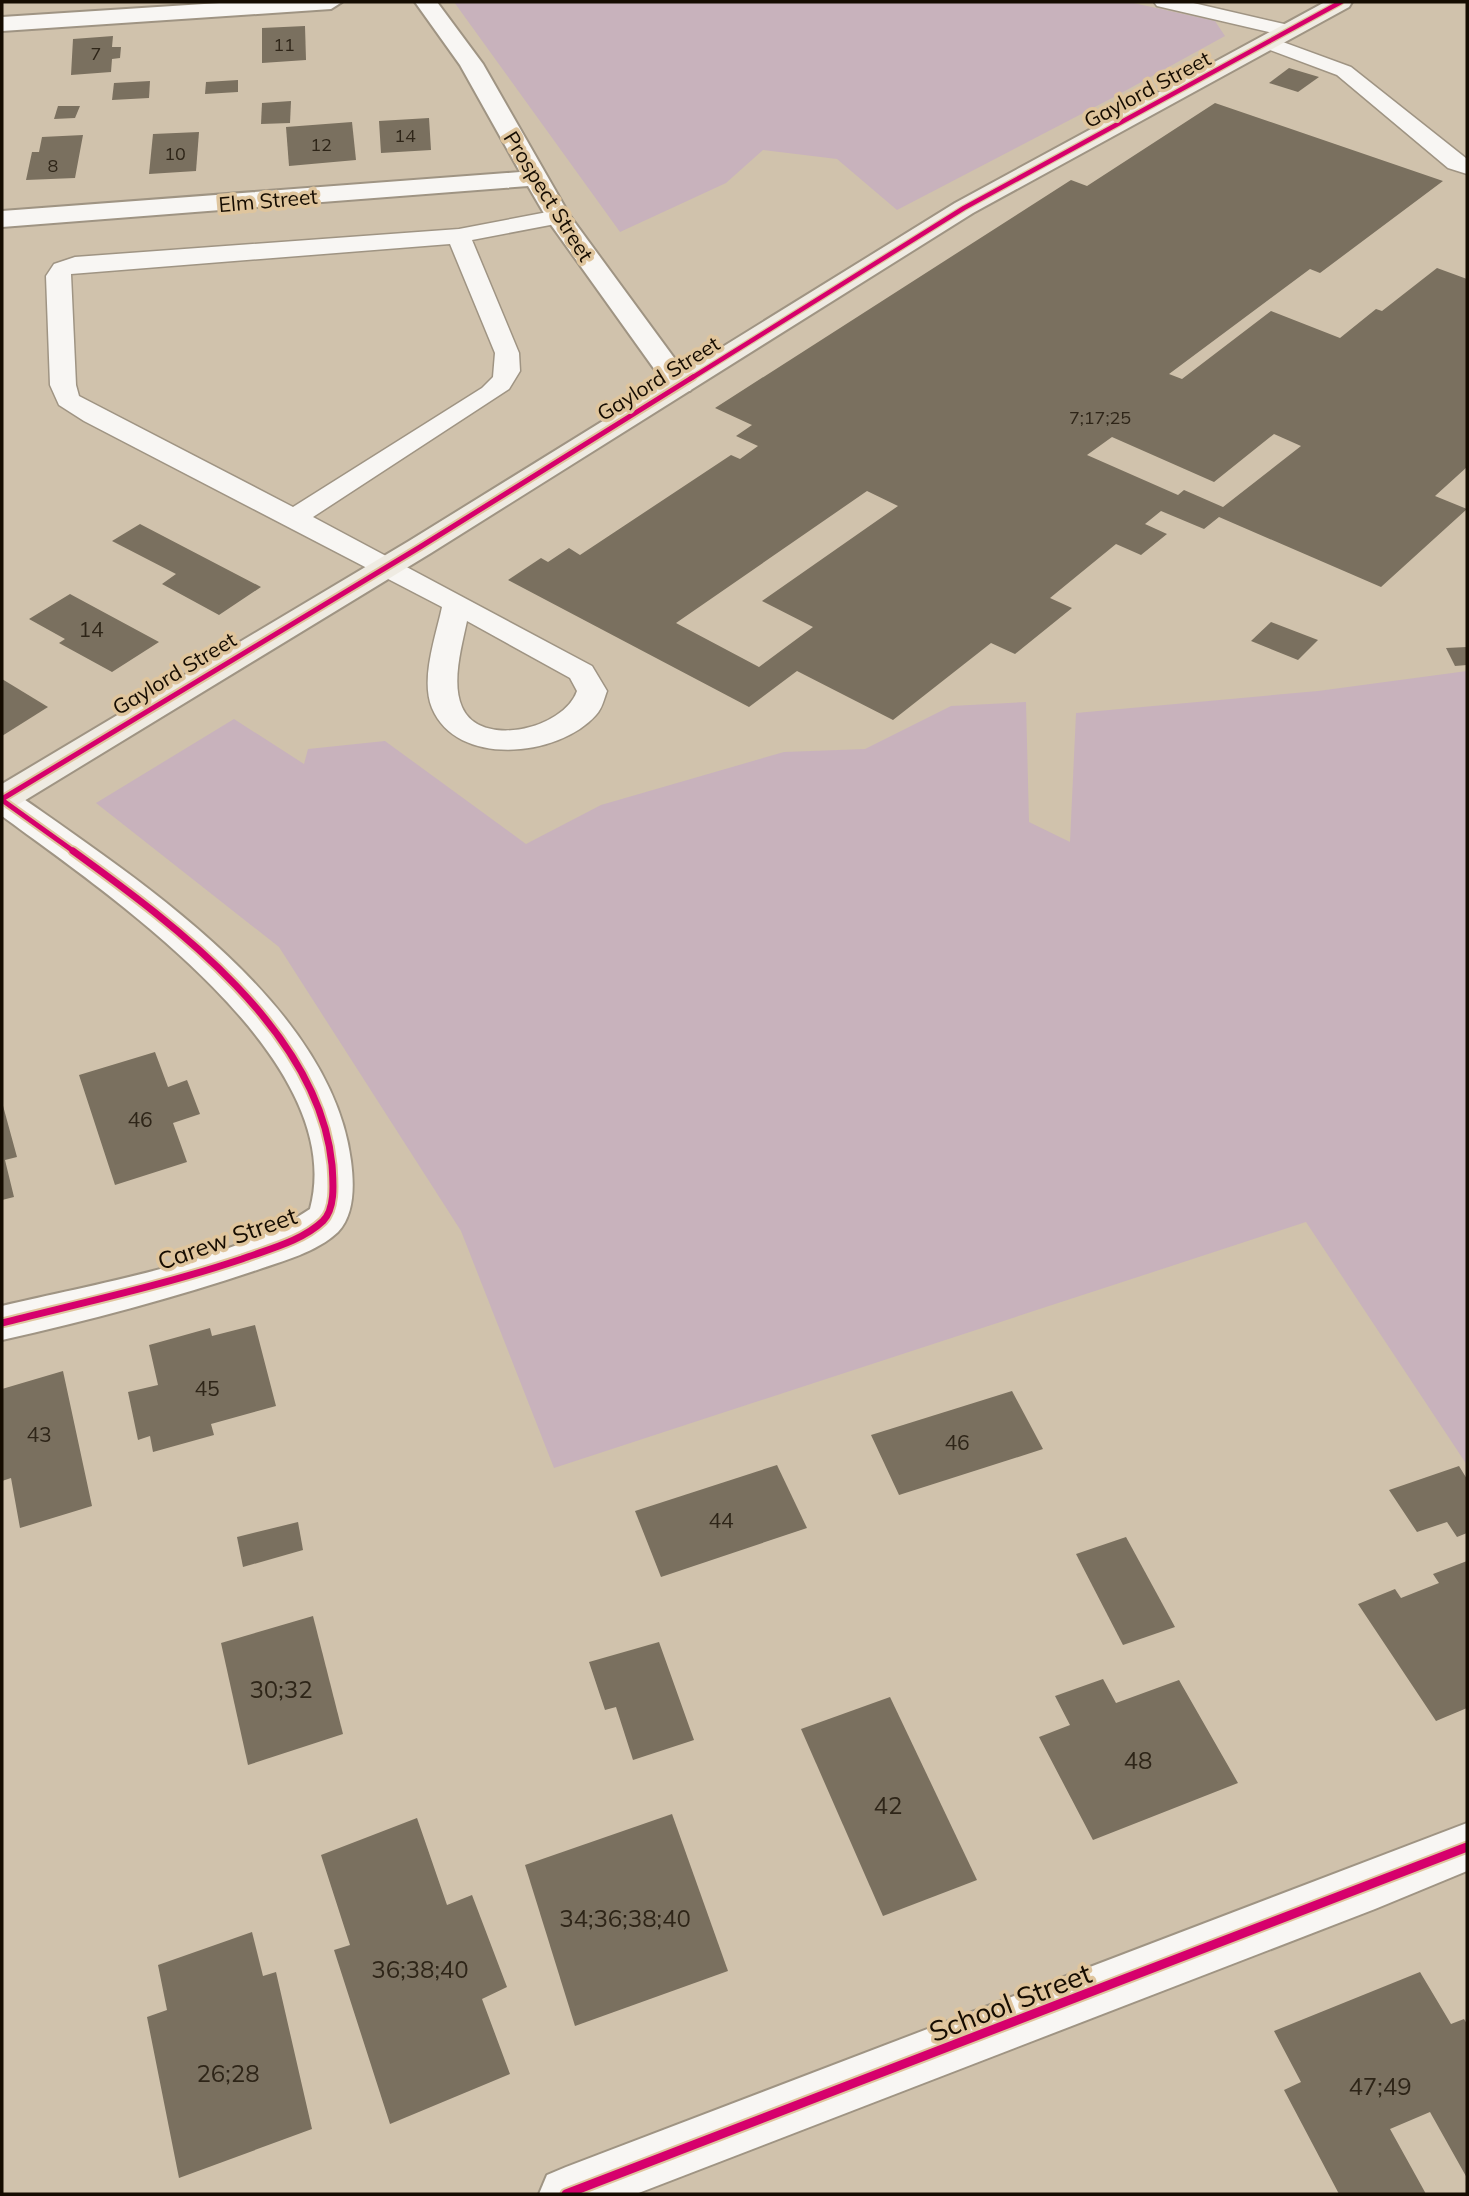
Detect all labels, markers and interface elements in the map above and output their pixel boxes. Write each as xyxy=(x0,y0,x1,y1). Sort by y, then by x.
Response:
house number: 11 xyxy=(273,33,295,56)
house number: 7 xyxy=(91,42,101,65)
street label: Gaylord Street xyxy=(1079,45,1215,133)
house number: 14 xyxy=(394,124,416,147)
street label: Prospect Street xyxy=(499,126,599,266)
house number: 12 xyxy=(310,133,332,156)
house number: 10 xyxy=(164,142,186,165)
house number: 8 xyxy=(48,154,58,177)
street label: Elm Street xyxy=(217,183,319,217)
street label: Gaylord Street xyxy=(592,330,724,426)
house number: 7;17;25 xyxy=(1069,406,1131,429)
house number: 14 xyxy=(78,616,104,642)
street label: Gaylord Street xyxy=(107,626,241,720)
house number: 46 xyxy=(127,1106,153,1132)
street label: Carew Street xyxy=(153,1200,301,1276)
house number: 45 xyxy=(194,1375,220,1401)
house number: 43 xyxy=(26,1421,52,1447)
house number: 46 xyxy=(944,1429,970,1455)
house number: 44 xyxy=(708,1507,734,1533)
house number: 30;32 xyxy=(249,1674,313,1704)
house number: 48 xyxy=(1124,1745,1152,1775)
house number: 42 xyxy=(874,1790,902,1820)
house number: 34;36;38;40 xyxy=(559,1903,691,1933)
house number: 36;38;40 xyxy=(371,1954,469,1984)
street label: School Street xyxy=(924,1955,1096,2049)
house number: 26;28 xyxy=(196,2058,260,2088)
house number: 47;49 xyxy=(1348,2071,1412,2101)

